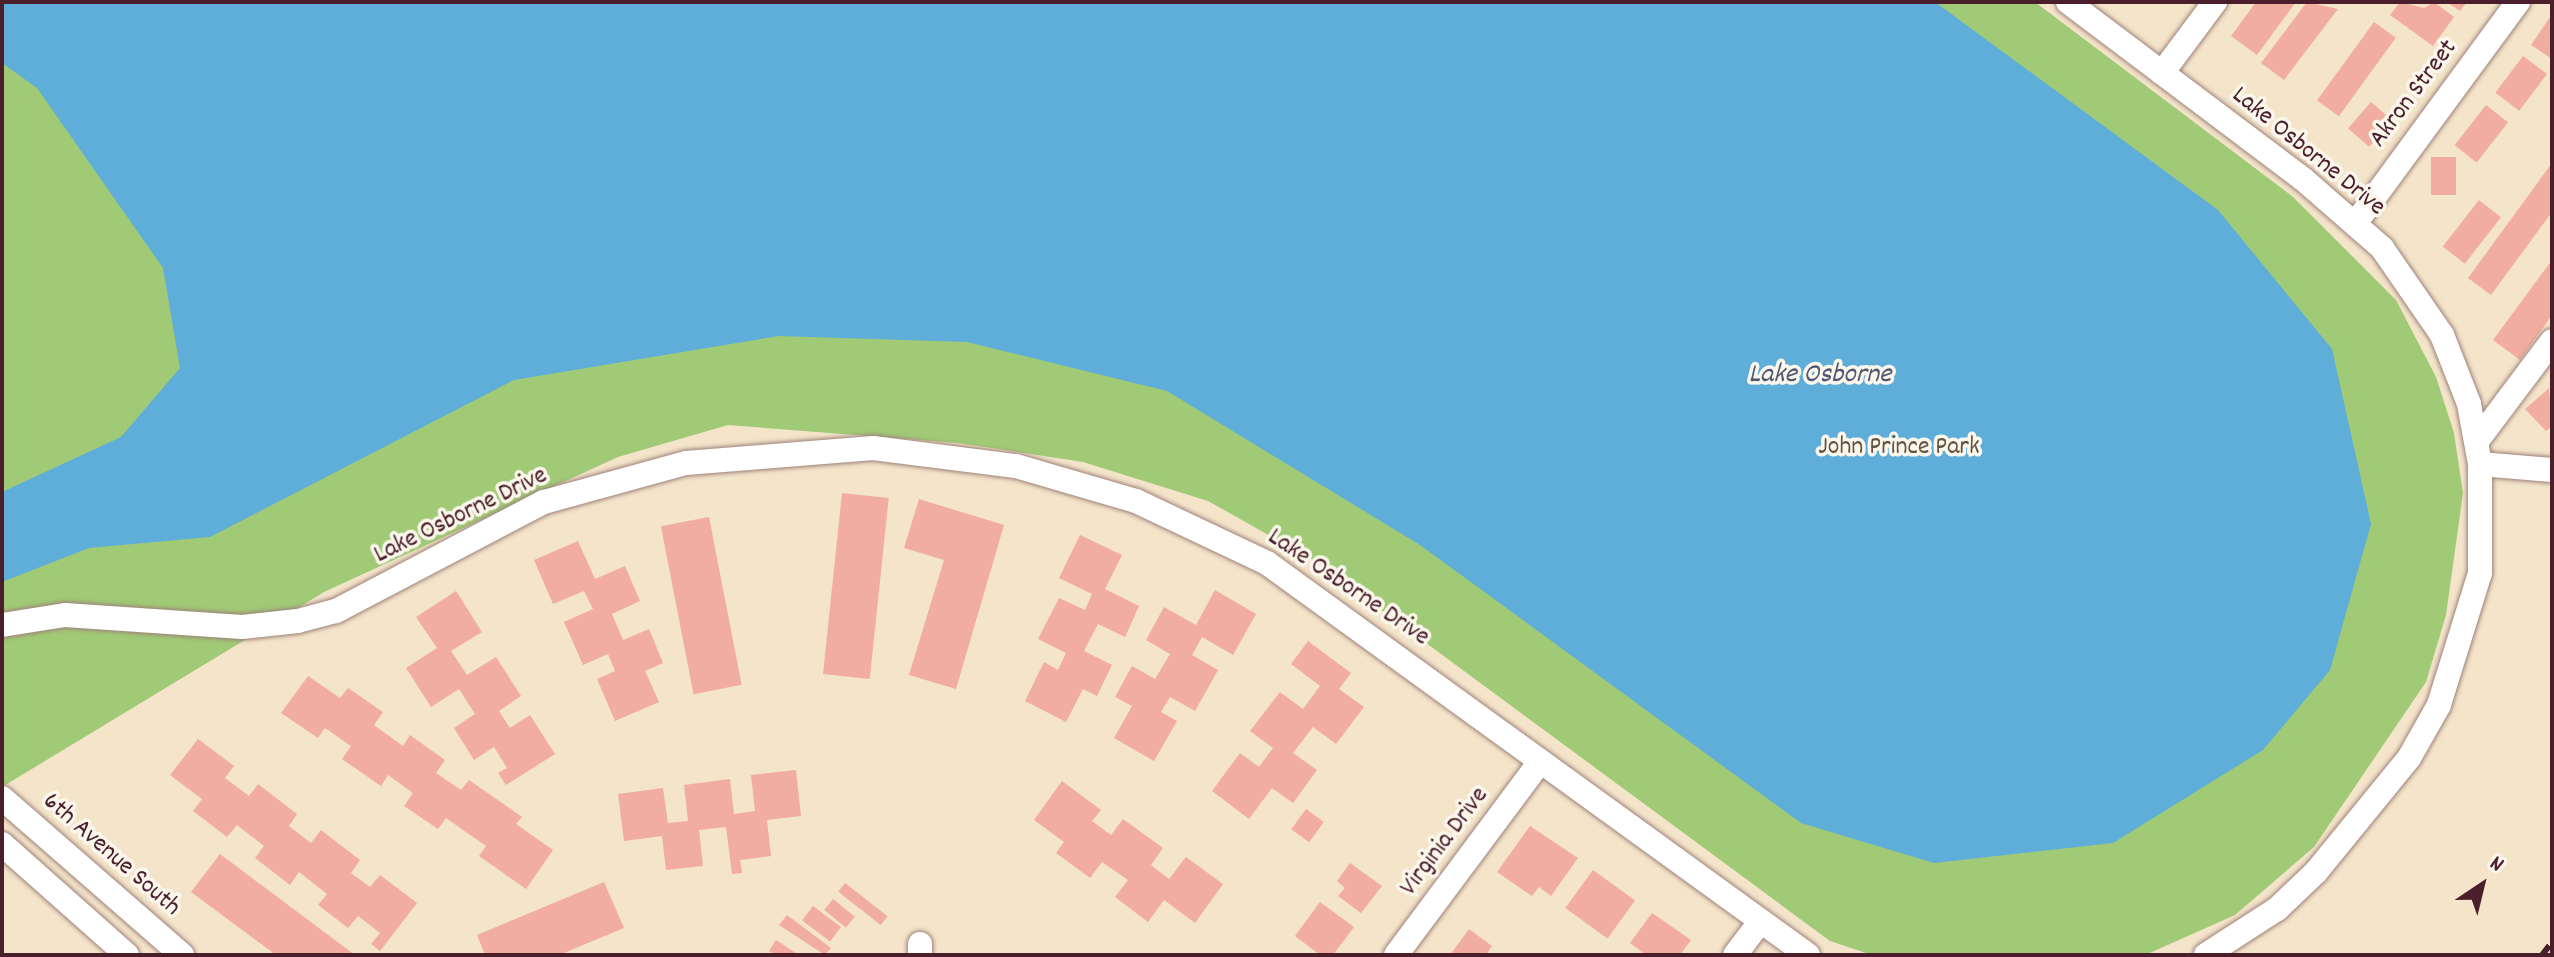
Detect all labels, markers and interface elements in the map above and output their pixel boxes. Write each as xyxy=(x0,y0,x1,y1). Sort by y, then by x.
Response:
street label: Akron Street xyxy=(2363,34,2465,154)
street label: Lake Osborne Drive xyxy=(2225,80,2391,224)
water label: Lake Osborne xyxy=(1749,359,1891,393)
park label: John Prince Park xyxy=(1818,432,1980,464)
street label: Lake Osborne Drive xyxy=(369,461,553,571)
street label: Lake Osborne Drive xyxy=(1261,522,1435,654)
street label: Virginia Drive xyxy=(1394,781,1496,903)
street label: 6th Avenue South xyxy=(35,786,187,924)
north arrow xyxy=(2442,845,2522,925)
text: N xyxy=(2483,849,2509,881)

